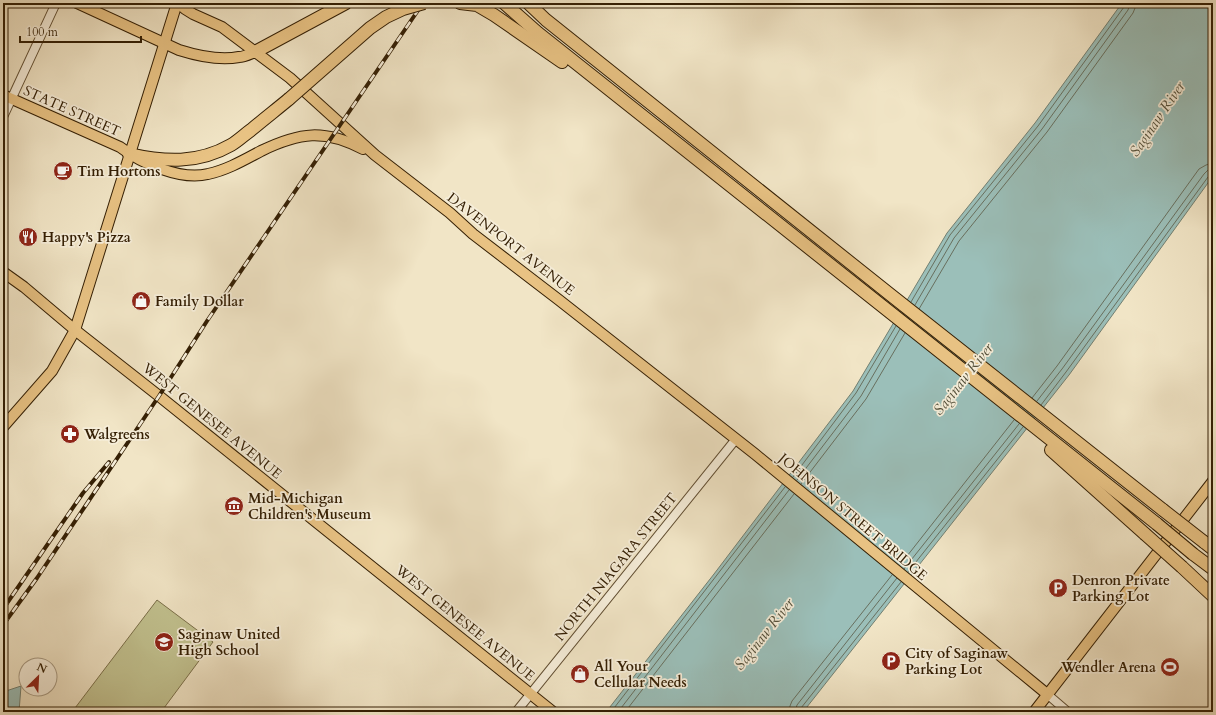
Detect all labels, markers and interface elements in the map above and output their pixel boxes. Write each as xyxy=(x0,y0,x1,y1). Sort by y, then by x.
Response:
scale bar xyxy=(20,18,141,44)
text: 100 m xyxy=(26,24,59,40)
water label: Saginaw River xyxy=(1125,77,1190,160)
street label: STATE STREET xyxy=(20,81,124,141)
cafe icon: Tim Hortons xyxy=(52,160,74,182)
place label: Tim Hortons xyxy=(77,162,160,181)
street label: DAVENPORT AVENUE xyxy=(443,188,579,300)
restaurant icon: Happy's Pizza xyxy=(17,226,39,248)
place label: Happy's Pizza xyxy=(42,228,131,247)
shop icon: Family Dollar xyxy=(130,290,152,312)
place label: Family Dollar xyxy=(155,292,244,311)
water label: Saginaw River xyxy=(929,338,998,419)
street label: WEST GENESEE AVENUE xyxy=(137,358,286,483)
pharmacy icon: Walgreens xyxy=(59,423,81,445)
place label: Walgreens xyxy=(83,425,150,444)
street label: JOHNSON STREET BRIDGE xyxy=(773,448,932,585)
place label: Mid-Michigan Children's Museum xyxy=(248,489,371,524)
street label: NORTH NIAGARA STREET xyxy=(550,489,682,645)
museum icon: Mid-Michigan Children's Museum xyxy=(223,495,245,517)
street label: WEST GENESEE AVENUE xyxy=(390,560,539,685)
place label: Denron Private Parking Lot xyxy=(1072,571,1170,606)
parking icon: Denron Private Parking Lot xyxy=(1047,577,1069,599)
water label: Saginaw River xyxy=(730,593,799,674)
place label: Saginaw United High School xyxy=(178,625,280,660)
school or university icon: Saginaw United High School xyxy=(153,631,175,653)
place label: City of Saginaw Parking Lot xyxy=(905,644,1008,679)
parking icon: City of Saginaw Parking Lot xyxy=(880,650,902,672)
sports icon: Wendler Arena xyxy=(1159,656,1181,678)
north arrow xyxy=(18,657,58,697)
place label: All Your Cellular Needs xyxy=(594,657,687,692)
place label: Wendler Arena xyxy=(1060,658,1156,677)
text: N xyxy=(34,660,50,677)
shop icon: All Your Cellular Needs xyxy=(569,663,591,685)

